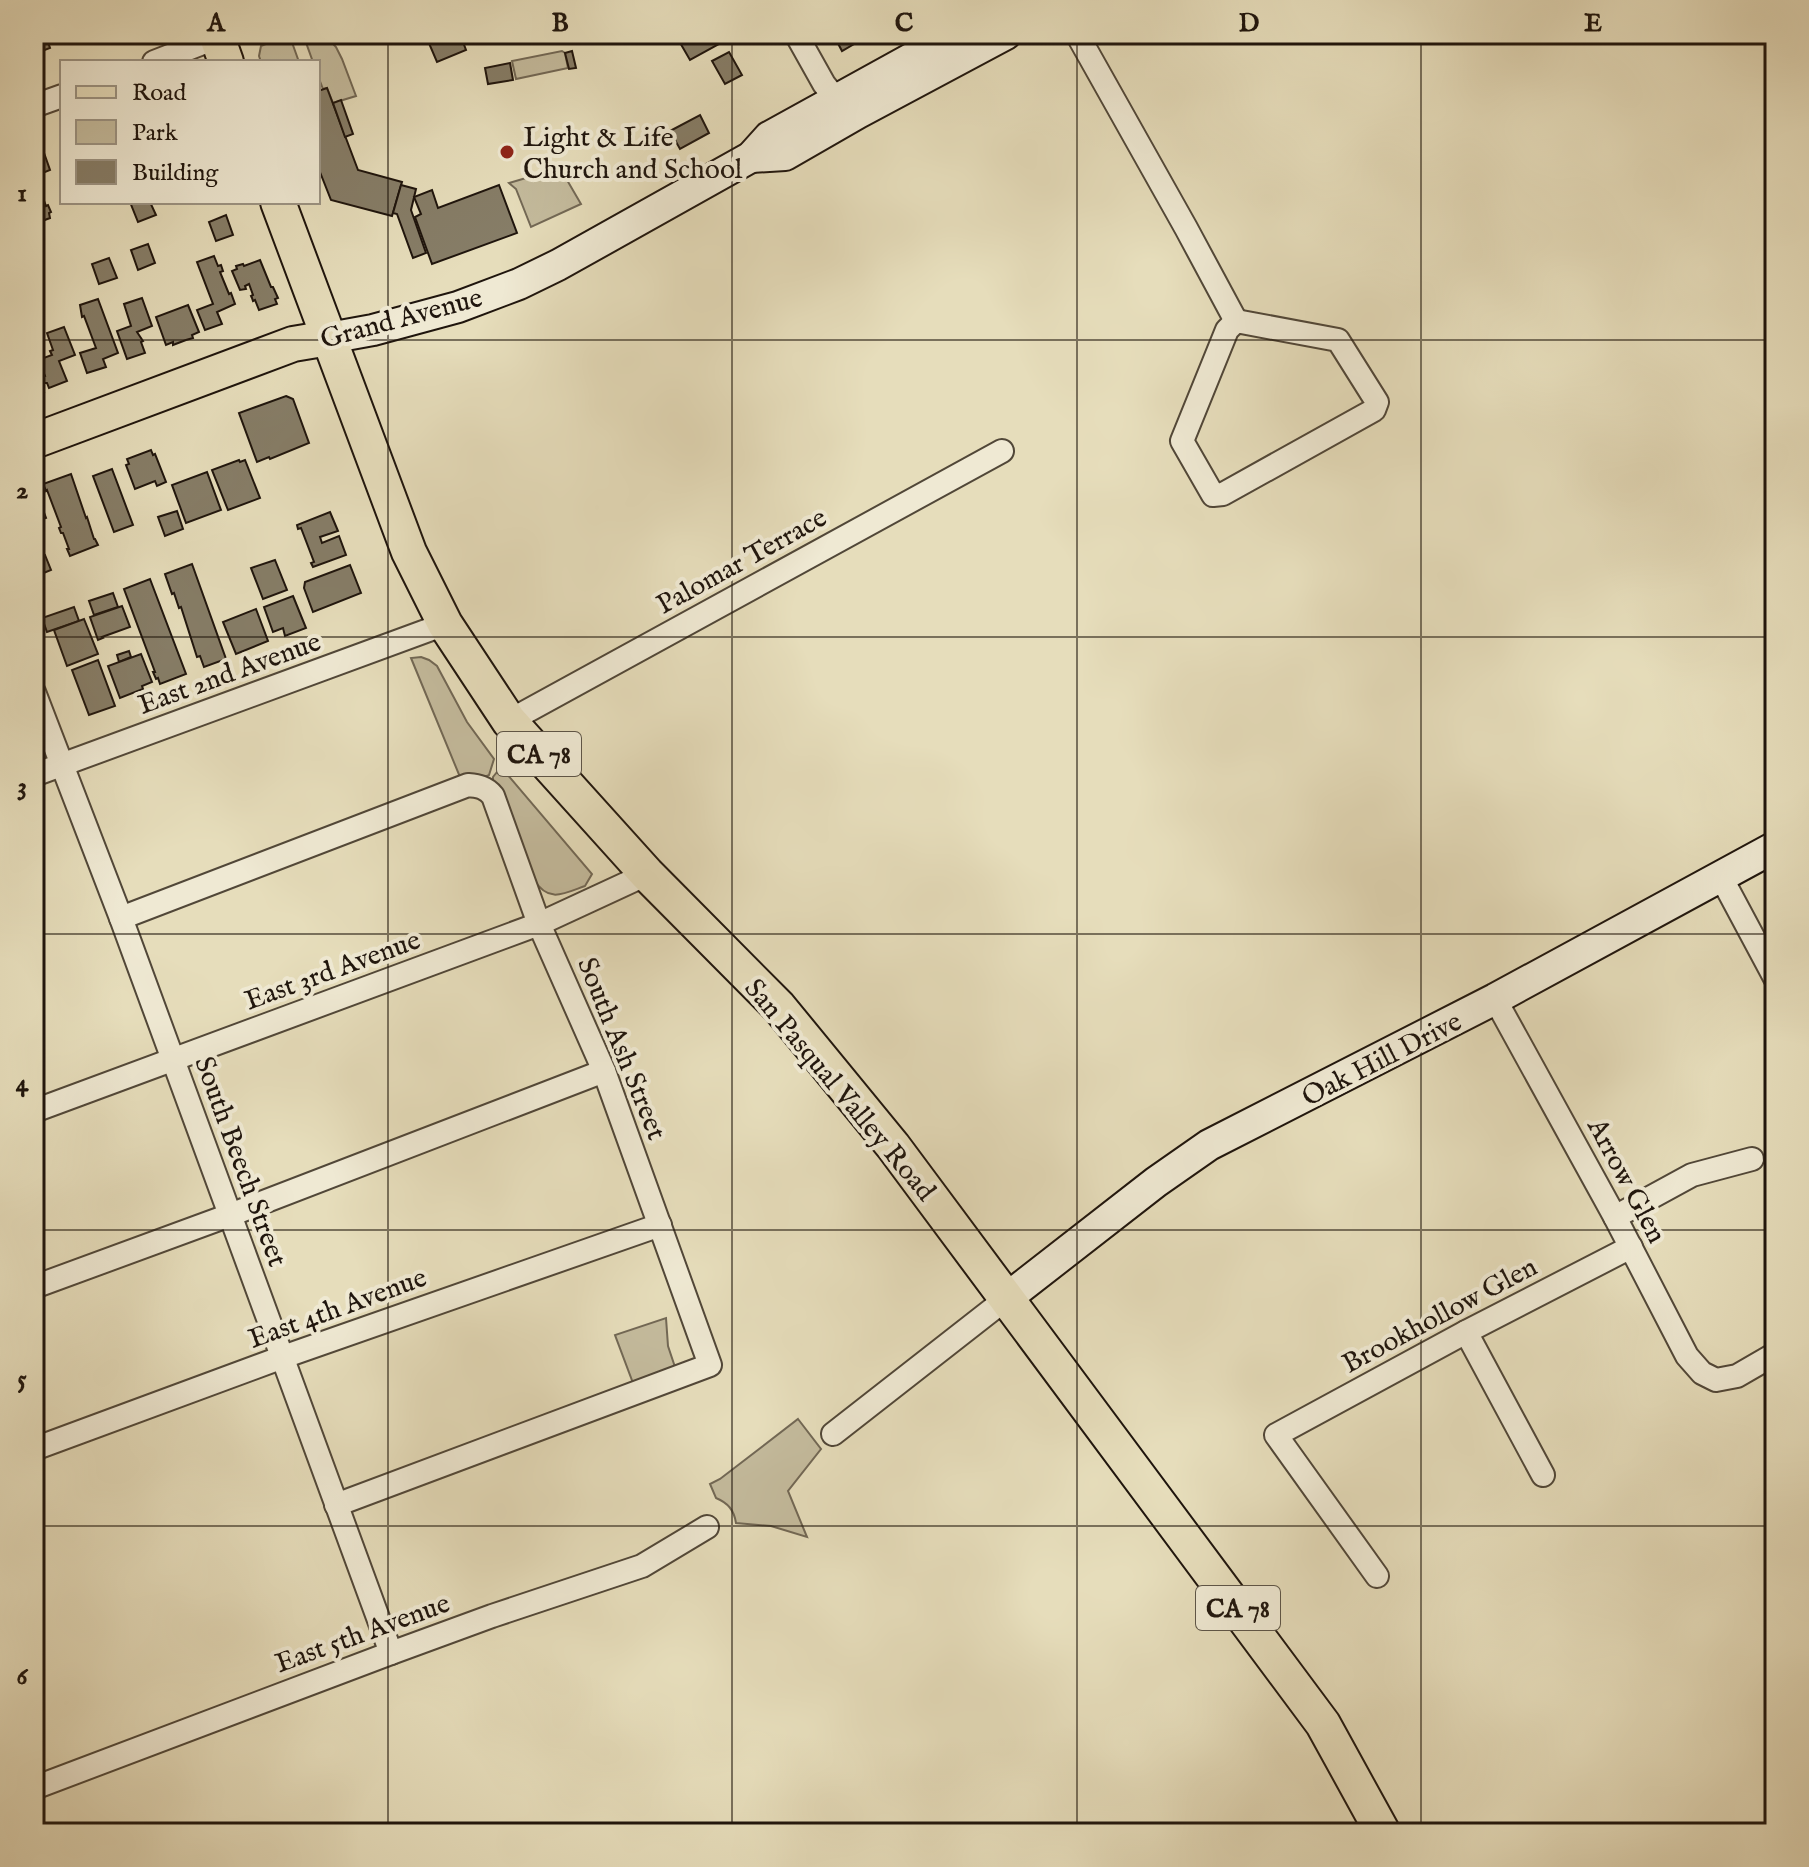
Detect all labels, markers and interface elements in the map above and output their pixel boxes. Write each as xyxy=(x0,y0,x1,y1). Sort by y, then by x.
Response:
text: A xyxy=(206,7,226,40)
text: B xyxy=(551,7,569,40)
text: C xyxy=(895,7,914,40)
text: D xyxy=(1239,7,1260,40)
text: E xyxy=(1584,7,1602,40)
legend xyxy=(60,60,320,204)
text: Road xyxy=(132,78,186,109)
text: Park xyxy=(132,118,178,149)
place label: Light & Life Church and School xyxy=(523,121,743,188)
marker: Light & Life Church and School xyxy=(498,143,516,161)
text: Building xyxy=(132,158,219,189)
text: 1 xyxy=(17,177,27,210)
street label: Grand Avenue xyxy=(317,281,487,358)
text: 2 xyxy=(16,474,28,507)
street label: Palomar Terrace xyxy=(651,501,834,623)
street label: East 2nd Avenue xyxy=(134,625,326,724)
road number: CA 78 xyxy=(497,732,581,776)
text: 3 xyxy=(17,770,27,803)
street label: East 3rd Avenue xyxy=(240,923,426,1019)
street label: South Ash Street xyxy=(568,953,673,1146)
street label: San Pasqual Valley Road xyxy=(736,972,942,1209)
street label: Oak Hill Drive xyxy=(1296,1005,1468,1115)
street label: South Beech Street xyxy=(185,1052,294,1272)
text: 4 xyxy=(16,1067,30,1100)
street label: Arrow Glen xyxy=(1578,1112,1673,1250)
street label: Brookhollow Glen xyxy=(1337,1250,1544,1382)
street label: East 4th Avenue xyxy=(244,1261,432,1358)
text: 5 xyxy=(17,1363,27,1396)
street label: East 5th Avenue xyxy=(271,1586,455,1682)
road number: CA 78 xyxy=(1196,1586,1280,1630)
text: 6 xyxy=(17,1660,29,1693)

